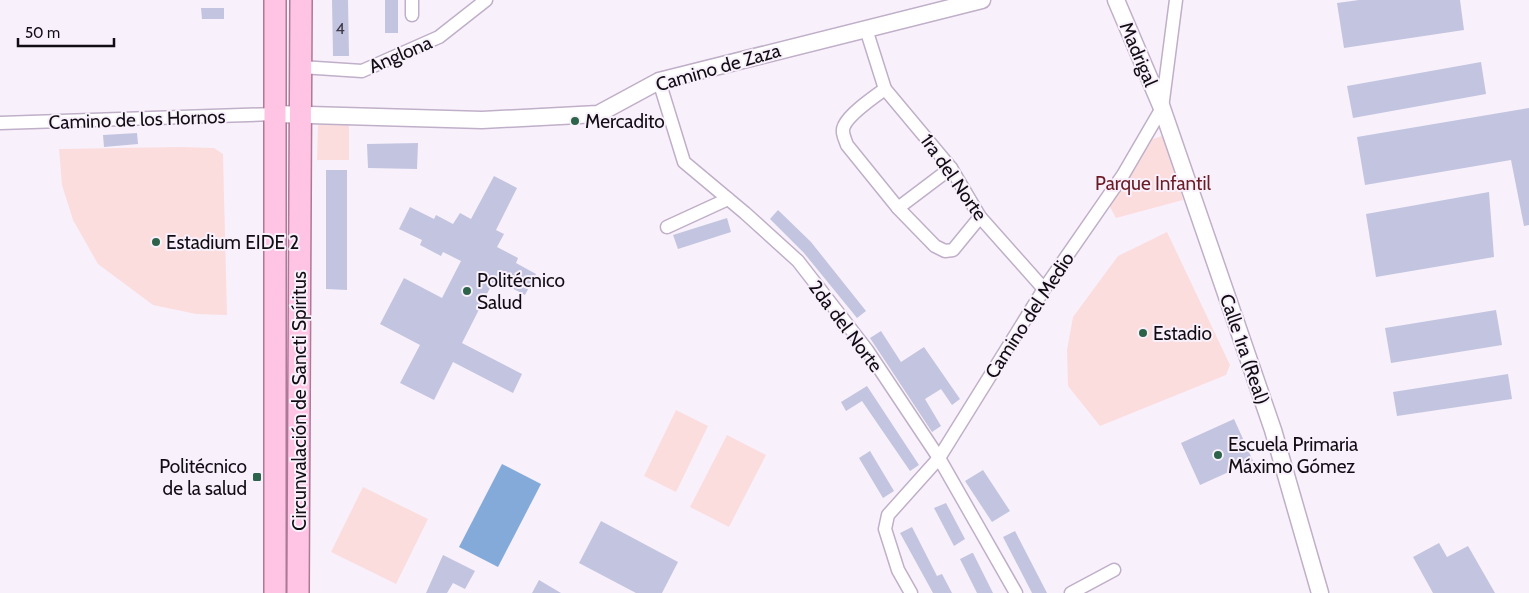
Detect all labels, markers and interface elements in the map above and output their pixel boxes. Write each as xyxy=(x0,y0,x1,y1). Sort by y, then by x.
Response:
scale bar xyxy=(18,15,114,47)
street label: Madrigal xyxy=(1115,18,1163,90)
house number: 4 xyxy=(335,19,345,38)
text: 50 m xyxy=(25,24,60,42)
street label: Anglona xyxy=(365,31,435,78)
street label: Camino de Zaza xyxy=(653,39,783,96)
street label: Camino de los Hornos xyxy=(48,105,226,134)
place label: Mercadito xyxy=(585,110,665,133)
marker: Mercadito xyxy=(569,115,581,127)
street label: 1ra del Norte xyxy=(915,130,992,225)
park label: Parque Infantil xyxy=(1095,172,1211,195)
place label: Estadium EIDE 2 xyxy=(166,231,299,254)
marker: Estadium EIDE 2 xyxy=(150,236,162,248)
street label: Camino del Medio xyxy=(980,248,1079,383)
place label: Politécnico Salud xyxy=(477,269,565,314)
street label: Circunvalación de Sancti Spíritus xyxy=(288,271,311,531)
street label: 2da del Norte xyxy=(804,276,888,377)
marker: Politécnico Salud xyxy=(461,285,473,297)
street label: Calle 1ra (Real) xyxy=(1215,291,1274,407)
place label: Estadio xyxy=(1153,322,1212,345)
marker: Estadio xyxy=(1137,327,1149,339)
place label: Escuela Primaria Máximo Gómez xyxy=(1228,433,1358,478)
marker: Escuela Primaria Máximo Gómez xyxy=(1212,449,1224,461)
place label: Politécnico de la salud xyxy=(159,455,247,500)
marker: Politécnico de la salud xyxy=(251,471,263,483)

